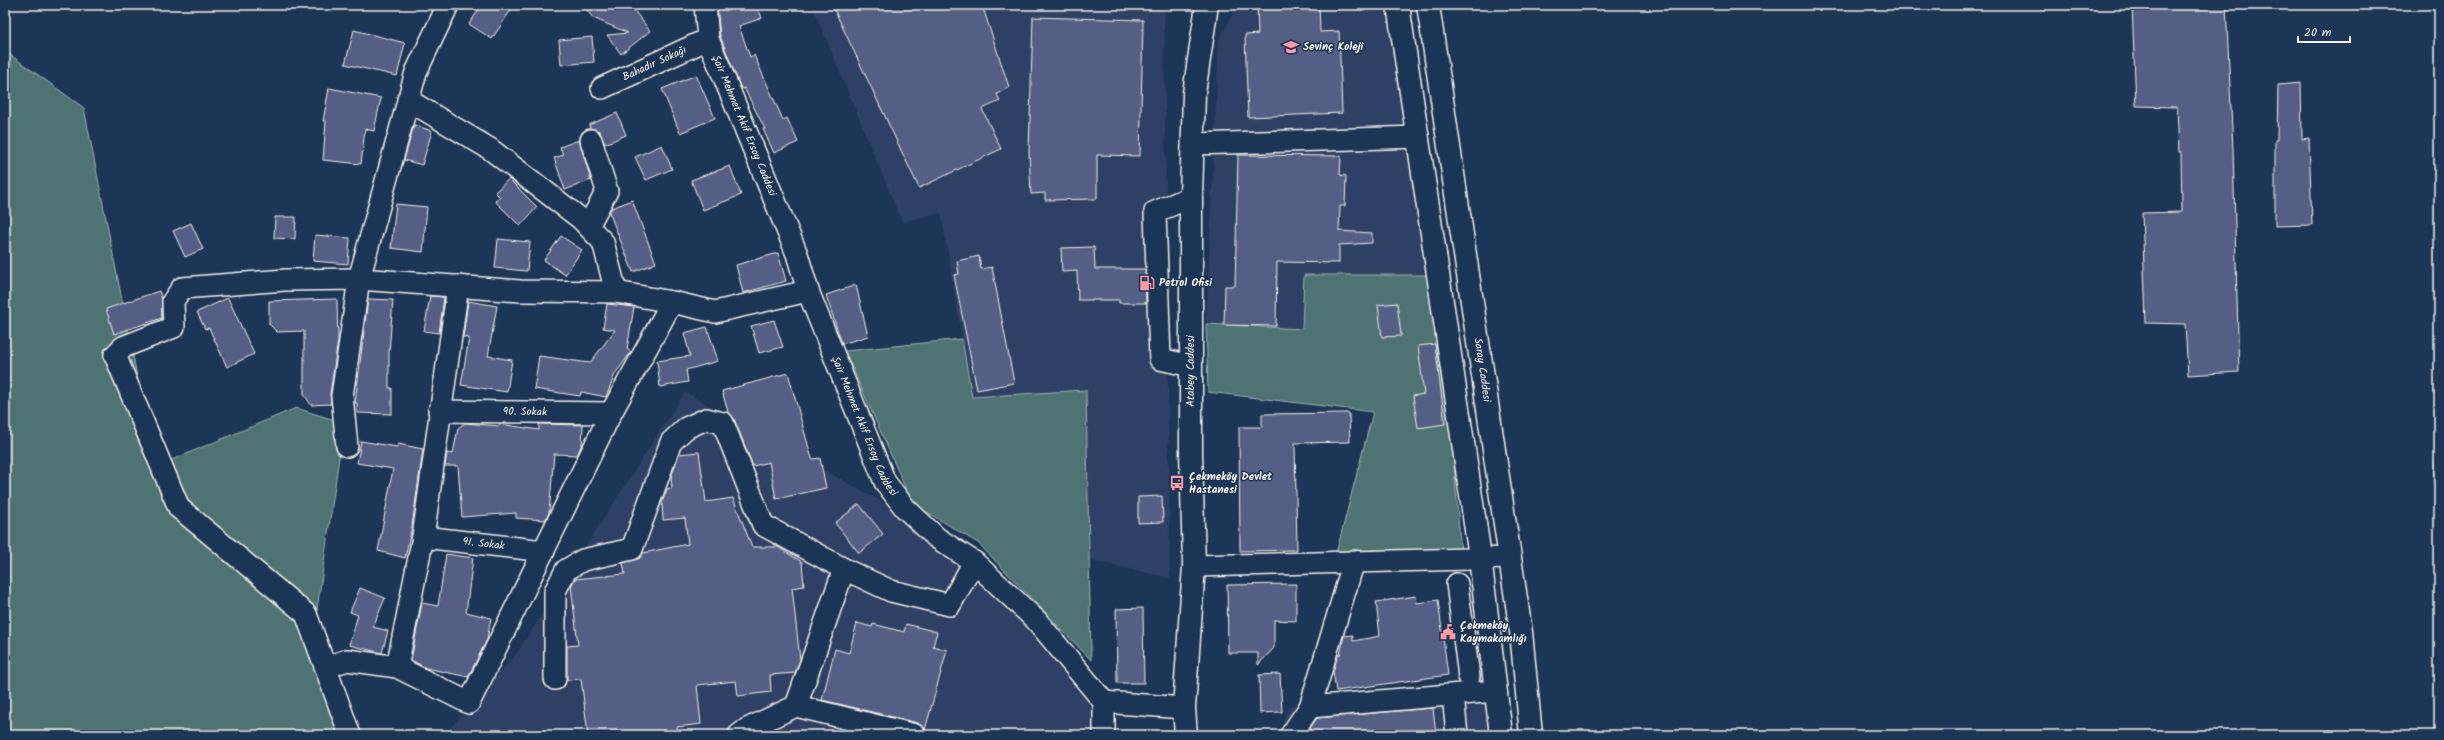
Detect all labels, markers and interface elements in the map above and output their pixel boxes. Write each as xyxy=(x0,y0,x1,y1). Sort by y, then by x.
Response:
scale bar xyxy=(2298,18,2350,44)
text: 20 m xyxy=(2304,23,2332,42)
school or university icon: Sevinç Koleji xyxy=(1282,38,1300,56)
place label: Sevinç Koleji xyxy=(1303,38,1364,56)
street label: Bahadır Sokağı xyxy=(620,41,690,86)
street label: Şair Mehmet Akif Ersoy Caddesi xyxy=(707,52,781,199)
fuel station icon: Petrol Ofisi xyxy=(1138,274,1156,292)
place label: Petrol Ofisi xyxy=(1159,274,1213,292)
street label: Atabey Caddesi xyxy=(1182,335,1200,407)
street label: Saray Caddesi xyxy=(1469,337,1496,404)
street label: Şair Mehmet Akif Ersoy Caddesi xyxy=(826,353,902,501)
street label: 90. Sokak xyxy=(503,403,548,421)
place label: Çekmeköy Devlet Hastanesi xyxy=(1189,468,1273,499)
bus stop icon: Çekmeköy Devlet Hastanesi xyxy=(1168,474,1186,492)
street label: 91. Sokak xyxy=(462,533,506,555)
place label: Çekmeköy Kaymakamlığı xyxy=(1460,617,1527,648)
public building icon: Çekmeköy Kaymakamlığı xyxy=(1439,623,1457,641)

